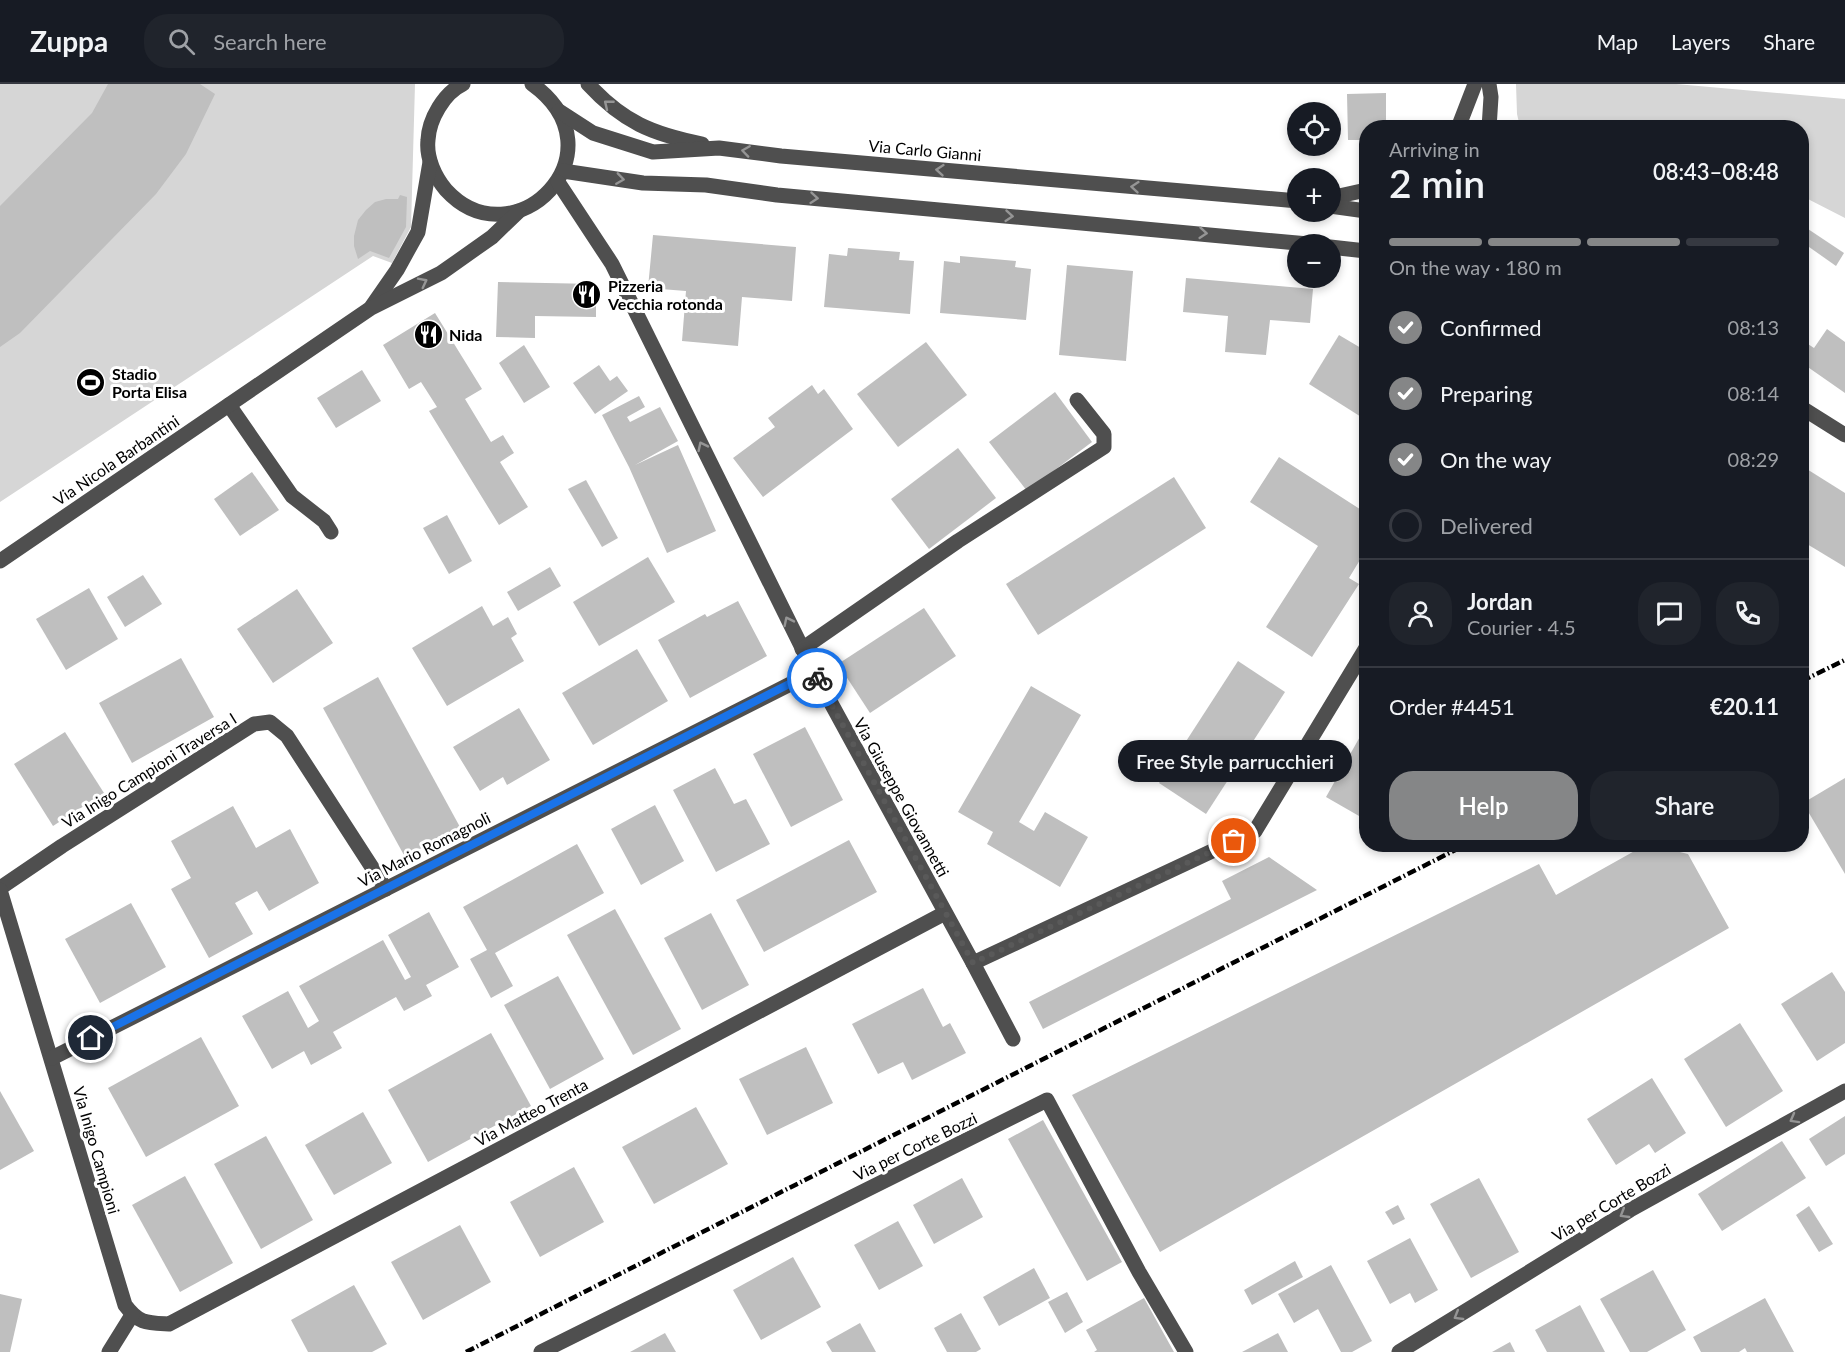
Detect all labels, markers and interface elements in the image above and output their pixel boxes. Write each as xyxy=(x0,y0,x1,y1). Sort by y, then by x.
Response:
search box xyxy=(144,14,564,68)
text: Zuppa xyxy=(30,24,108,58)
icon: search xyxy=(165,25,198,58)
text: Search here xyxy=(213,28,327,55)
text: Map xyxy=(1597,29,1638,54)
text: Layers xyxy=(1671,29,1730,54)
text: Share xyxy=(1763,29,1815,54)
one-way arrow xyxy=(604,101,615,112)
map controls xyxy=(1287,102,1341,288)
button: locate xyxy=(1287,102,1341,156)
street label: Via Carlo Gianni xyxy=(868,136,982,164)
text: Arriving in xyxy=(1389,137,1480,161)
one-way arrow xyxy=(742,146,751,158)
text: 08:43–08:48 xyxy=(1653,158,1779,185)
text: 2 min xyxy=(1389,160,1485,206)
one-way arrow xyxy=(936,164,945,177)
button: + xyxy=(1287,168,1341,222)
one-way arrow xyxy=(616,173,625,185)
one-way arrow xyxy=(1130,181,1139,194)
one-way arrow xyxy=(810,191,819,204)
one-way arrow xyxy=(1004,209,1013,222)
one-way arrow xyxy=(1198,226,1207,239)
button: − xyxy=(1287,234,1341,288)
text: On the way · 180 m xyxy=(1389,255,1562,279)
place label: Pizzeria Vecchia rotonda xyxy=(607,276,723,313)
one-way arrow xyxy=(417,278,427,289)
restaurant icon: Pizzeria Vecchia rotonda xyxy=(571,278,603,310)
icon: check xyxy=(1389,311,1422,344)
text: Confirmed xyxy=(1440,314,1542,341)
text: 08:13 xyxy=(1728,315,1779,339)
restaurant icon: Nida xyxy=(412,318,444,350)
place label: Nida xyxy=(449,325,482,344)
place label: Stadio Porta Elisa xyxy=(112,364,187,401)
sports icon: Stadio Porta Elisa xyxy=(75,366,107,398)
icon: check xyxy=(1389,377,1422,410)
text: Preparing xyxy=(1440,380,1532,407)
text: 08:14 xyxy=(1728,381,1779,405)
street label: Via Nicola Barbantini xyxy=(50,411,182,509)
one-way arrow xyxy=(697,441,709,452)
icon: check xyxy=(1389,443,1422,476)
text: On the way xyxy=(1440,446,1551,473)
text: 08:29 xyxy=(1728,447,1779,471)
text: Delivered xyxy=(1440,512,1533,539)
button: person xyxy=(1389,582,1452,645)
button: chat xyxy=(1638,582,1701,645)
button: phone xyxy=(1716,582,1779,645)
text: Jordan xyxy=(1467,588,1533,615)
text: Courier · 4.5 xyxy=(1467,615,1576,639)
one-way arrow xyxy=(784,616,796,627)
courier xyxy=(787,648,847,708)
icon: bike xyxy=(801,662,834,695)
text: Order #4451 xyxy=(1389,693,1515,720)
text: €20.11 xyxy=(1710,693,1779,720)
street label: Via Inigo Campioni Traversa I xyxy=(58,708,240,832)
street label: Via Giuseppe Giovannetti xyxy=(850,714,954,880)
callout: Free Style parrucchieri xyxy=(1117,739,1351,781)
text: Free Style parrucchieri xyxy=(1136,749,1334,773)
button: Help xyxy=(1389,771,1578,840)
button: Share xyxy=(1590,771,1779,840)
street label: Via Mario Romagnoli xyxy=(355,807,493,891)
pin xyxy=(1208,815,1259,866)
icon: bag xyxy=(1217,824,1250,857)
pin xyxy=(65,1012,116,1063)
icon: home xyxy=(74,1021,107,1054)
street label: Via Matteo Trenta xyxy=(471,1074,591,1150)
street label: Via Inigo Campioni xyxy=(70,1084,124,1216)
street label: Via per Corte Bozzi xyxy=(850,1108,980,1184)
one-way arrow xyxy=(1790,1112,1800,1123)
street label: Via per Corte Bozzi xyxy=(1548,1159,1674,1245)
one-way arrow xyxy=(1620,1207,1630,1219)
one-way arrow xyxy=(1454,1309,1464,1321)

